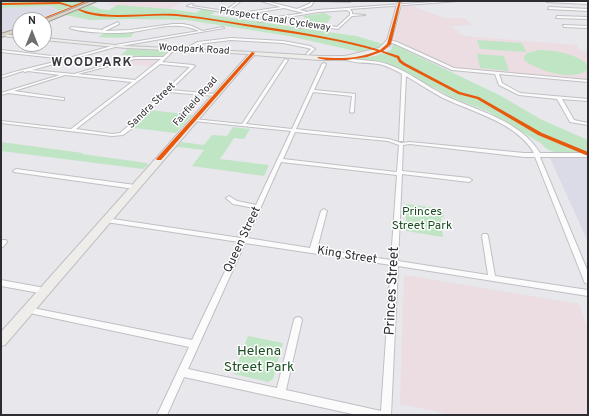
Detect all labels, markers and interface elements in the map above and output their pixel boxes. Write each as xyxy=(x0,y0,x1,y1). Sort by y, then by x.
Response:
street label: Prospect Canal Cycleway xyxy=(219,5,331,35)
north arrow xyxy=(12,12,52,52)
text: N xyxy=(28,14,36,28)
street label: Woodpark Road xyxy=(158,42,230,58)
district label: WOODPARK xyxy=(51,55,133,71)
street label: Fairfield Road xyxy=(171,75,221,129)
street label: Sandra Street xyxy=(126,80,178,132)
street label: Queen Street xyxy=(221,205,265,275)
park label: Princes Street Park xyxy=(392,206,452,234)
street label: King Street xyxy=(316,244,378,268)
street label: Princes Street xyxy=(382,246,404,336)
park label: Helena Street Park xyxy=(224,344,294,376)

